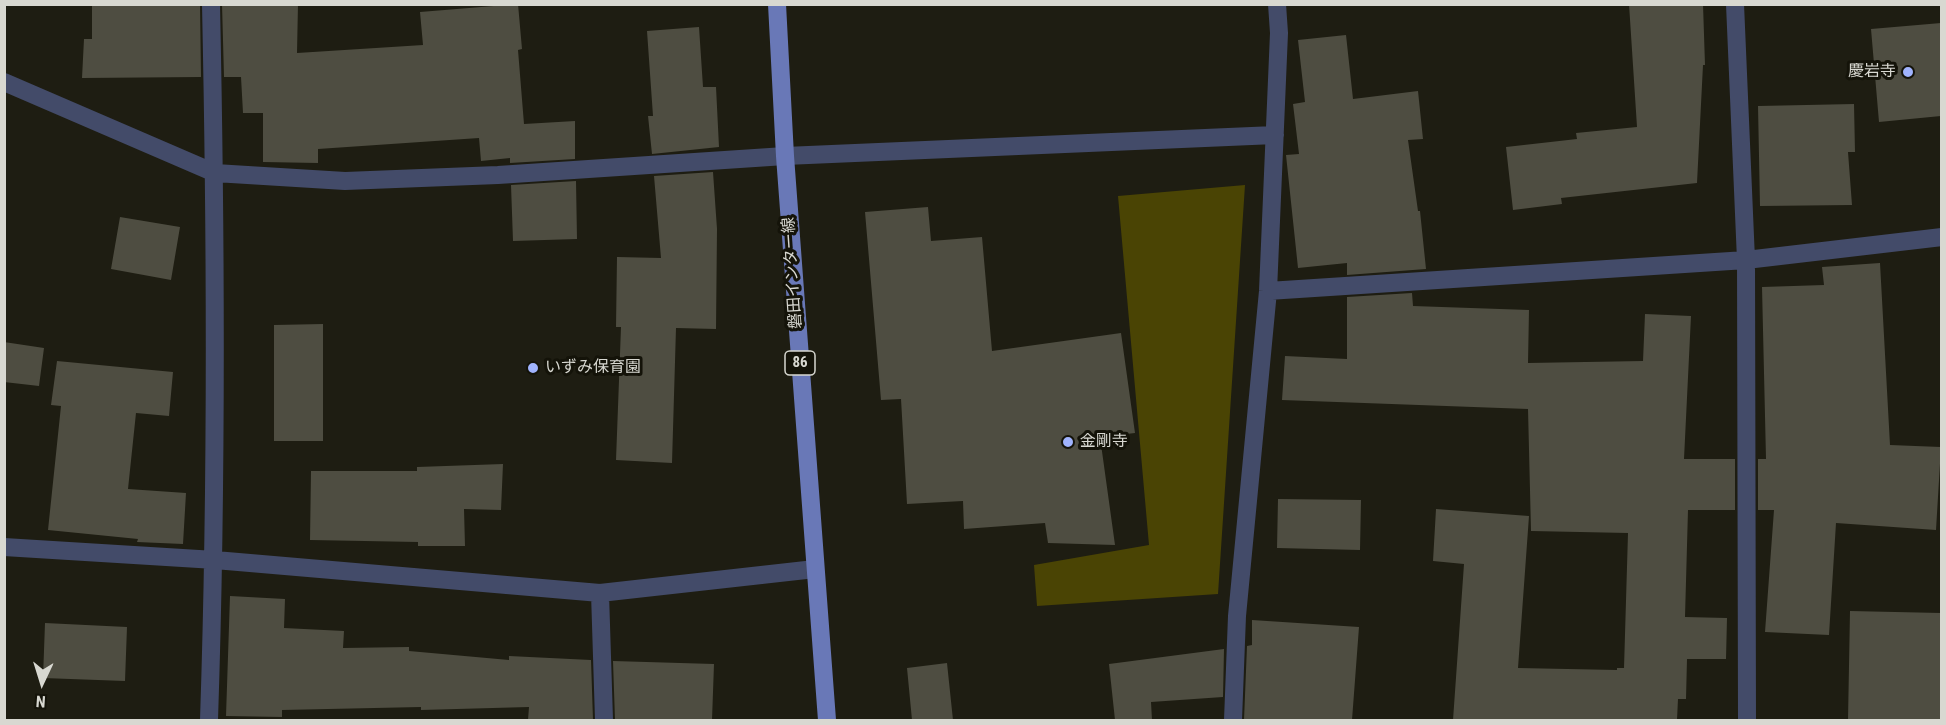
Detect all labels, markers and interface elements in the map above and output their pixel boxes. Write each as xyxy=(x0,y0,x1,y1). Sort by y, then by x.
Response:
place label: 慶岩寺 xyxy=(1848,62,1896,82)
marker: 慶岩寺 xyxy=(1901,65,1915,79)
street label: 磐田インター線 xyxy=(780,216,806,330)
road number: 86 xyxy=(785,351,815,375)
place label: いずみ保育園 xyxy=(545,358,641,378)
marker: いずみ保育園 xyxy=(526,361,540,375)
place label: 金剛寺 xyxy=(1080,432,1128,452)
marker: 金剛寺 xyxy=(1061,435,1075,449)
north arrow xyxy=(12,653,72,713)
text: N xyxy=(35,692,46,711)

